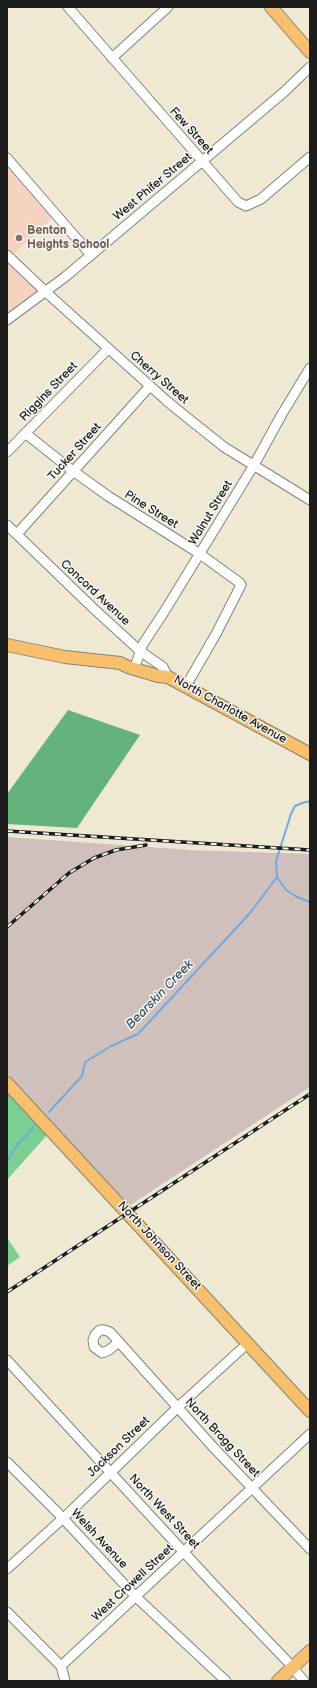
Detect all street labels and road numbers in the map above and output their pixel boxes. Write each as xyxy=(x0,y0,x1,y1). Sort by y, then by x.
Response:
street label: Few Street xyxy=(166,105,216,157)
street label: West Phifer Street xyxy=(111,150,195,224)
street label: Cherry Street xyxy=(127,349,191,407)
street label: Riggins Street xyxy=(17,359,81,425)
street label: Tucker Street xyxy=(45,420,105,484)
street label: Walnut Street xyxy=(186,478,236,548)
street label: Pine Street xyxy=(122,488,180,532)
street label: Concord Avenue xyxy=(57,557,133,629)
street label: North Charlotte Avenue xyxy=(171,673,289,747)
street label: North Johnson Street xyxy=(114,1199,204,1293)
street label: North Bragg Street xyxy=(182,1395,262,1481)
street label: Jackson Street xyxy=(85,1414,153,1480)
street label: North West Street xyxy=(126,1472,202,1552)
street label: Welsh Avenue xyxy=(68,1506,130,1572)
street label: West Crowell Street xyxy=(89,1542,177,1624)

